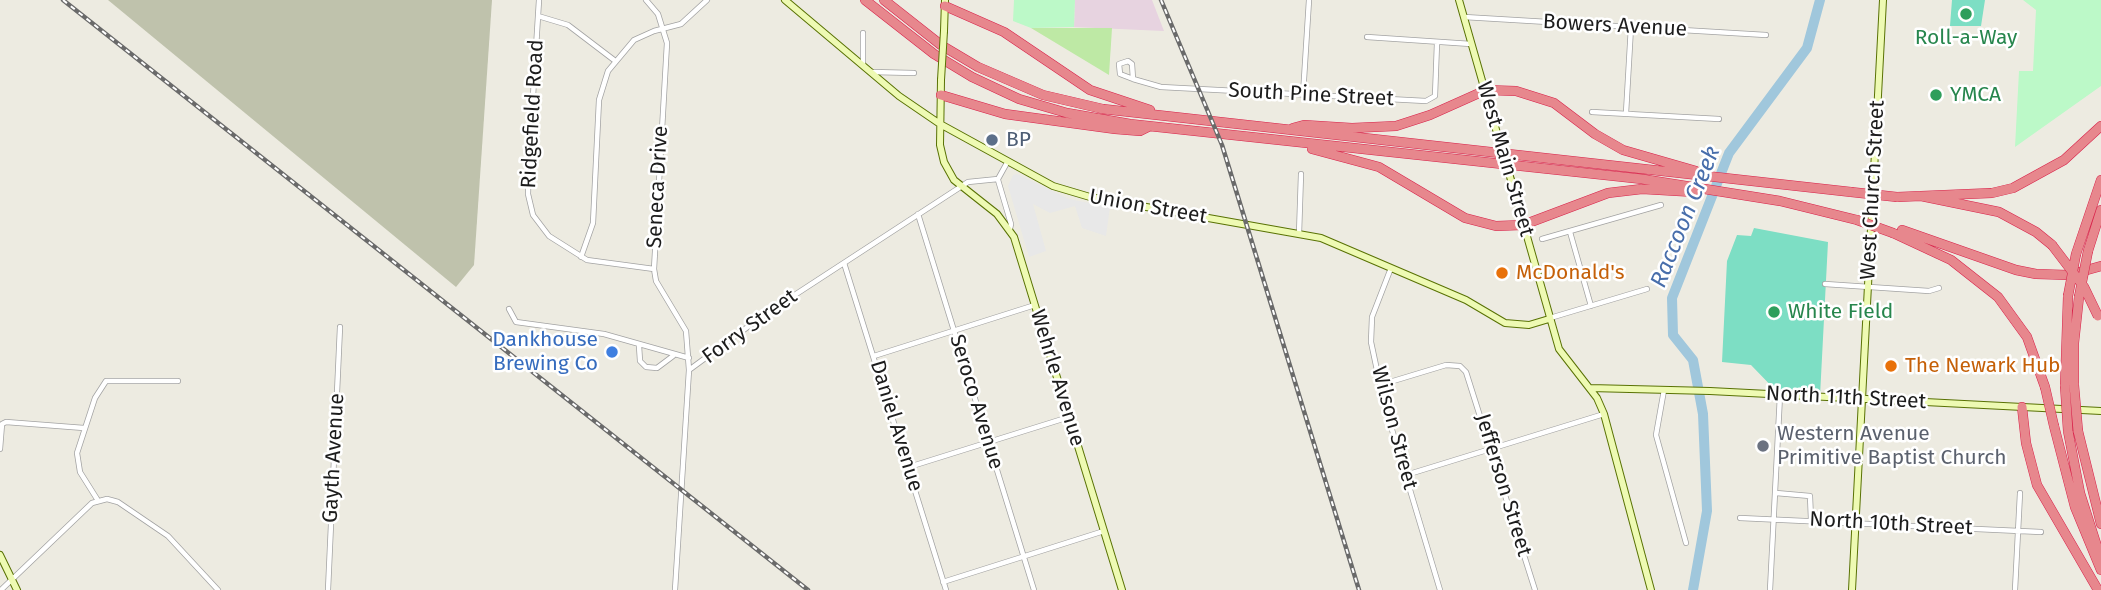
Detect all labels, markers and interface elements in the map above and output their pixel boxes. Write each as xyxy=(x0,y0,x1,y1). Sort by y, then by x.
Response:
marker: Roll-a-Way xyxy=(1958,6,1974,22)
street label: Bowers Avenue xyxy=(1542,10,1688,42)
place label: Roll-a-Way xyxy=(1915,25,2017,51)
street label: Ridgefield Road xyxy=(517,39,549,189)
street label: South Pine Street xyxy=(1228,78,1394,112)
street label: West Main Street xyxy=(1471,79,1539,239)
place label: YMCA xyxy=(1950,82,2001,108)
marker: YMCA xyxy=(1928,87,1944,103)
street label: West Church Street xyxy=(1856,99,1890,281)
street label: Seneca Drive xyxy=(642,125,674,249)
place label: BP xyxy=(1006,127,1031,153)
marker: BP xyxy=(984,132,1000,148)
water label: Raccoon Creek xyxy=(1645,142,1727,292)
street label: Union Street xyxy=(1087,184,1209,230)
place label: McDonald's xyxy=(1516,260,1624,286)
marker: McDonald's xyxy=(1494,265,1510,281)
street label: Forry Street xyxy=(698,284,802,370)
place label: White Field xyxy=(1788,299,1893,325)
marker: White Field xyxy=(1766,304,1782,320)
street label: Wehrle Avenue xyxy=(1024,307,1090,449)
place label: Dankhouse Brewing Co xyxy=(492,327,598,377)
street label: Seroco Avenue xyxy=(944,331,1008,473)
marker: Dankhouse Brewing Co xyxy=(604,344,620,360)
place label: The Newark Hub xyxy=(1905,353,2061,379)
street label: Daniel Avenue xyxy=(864,357,928,495)
marker: The Newark Hub xyxy=(1883,358,1899,374)
street label: Wilson Street xyxy=(1365,364,1423,492)
street label: North 11th Street xyxy=(1765,381,1927,415)
street label: Gayth Avenue xyxy=(318,393,350,523)
street label: Jefferson Street xyxy=(1469,411,1537,559)
place label: Western Avenue Primitive Baptist Church xyxy=(1777,421,2007,471)
marker: Western Avenue Primitive Baptist Church xyxy=(1755,438,1771,454)
street label: North 10th Street xyxy=(1809,507,1973,541)

